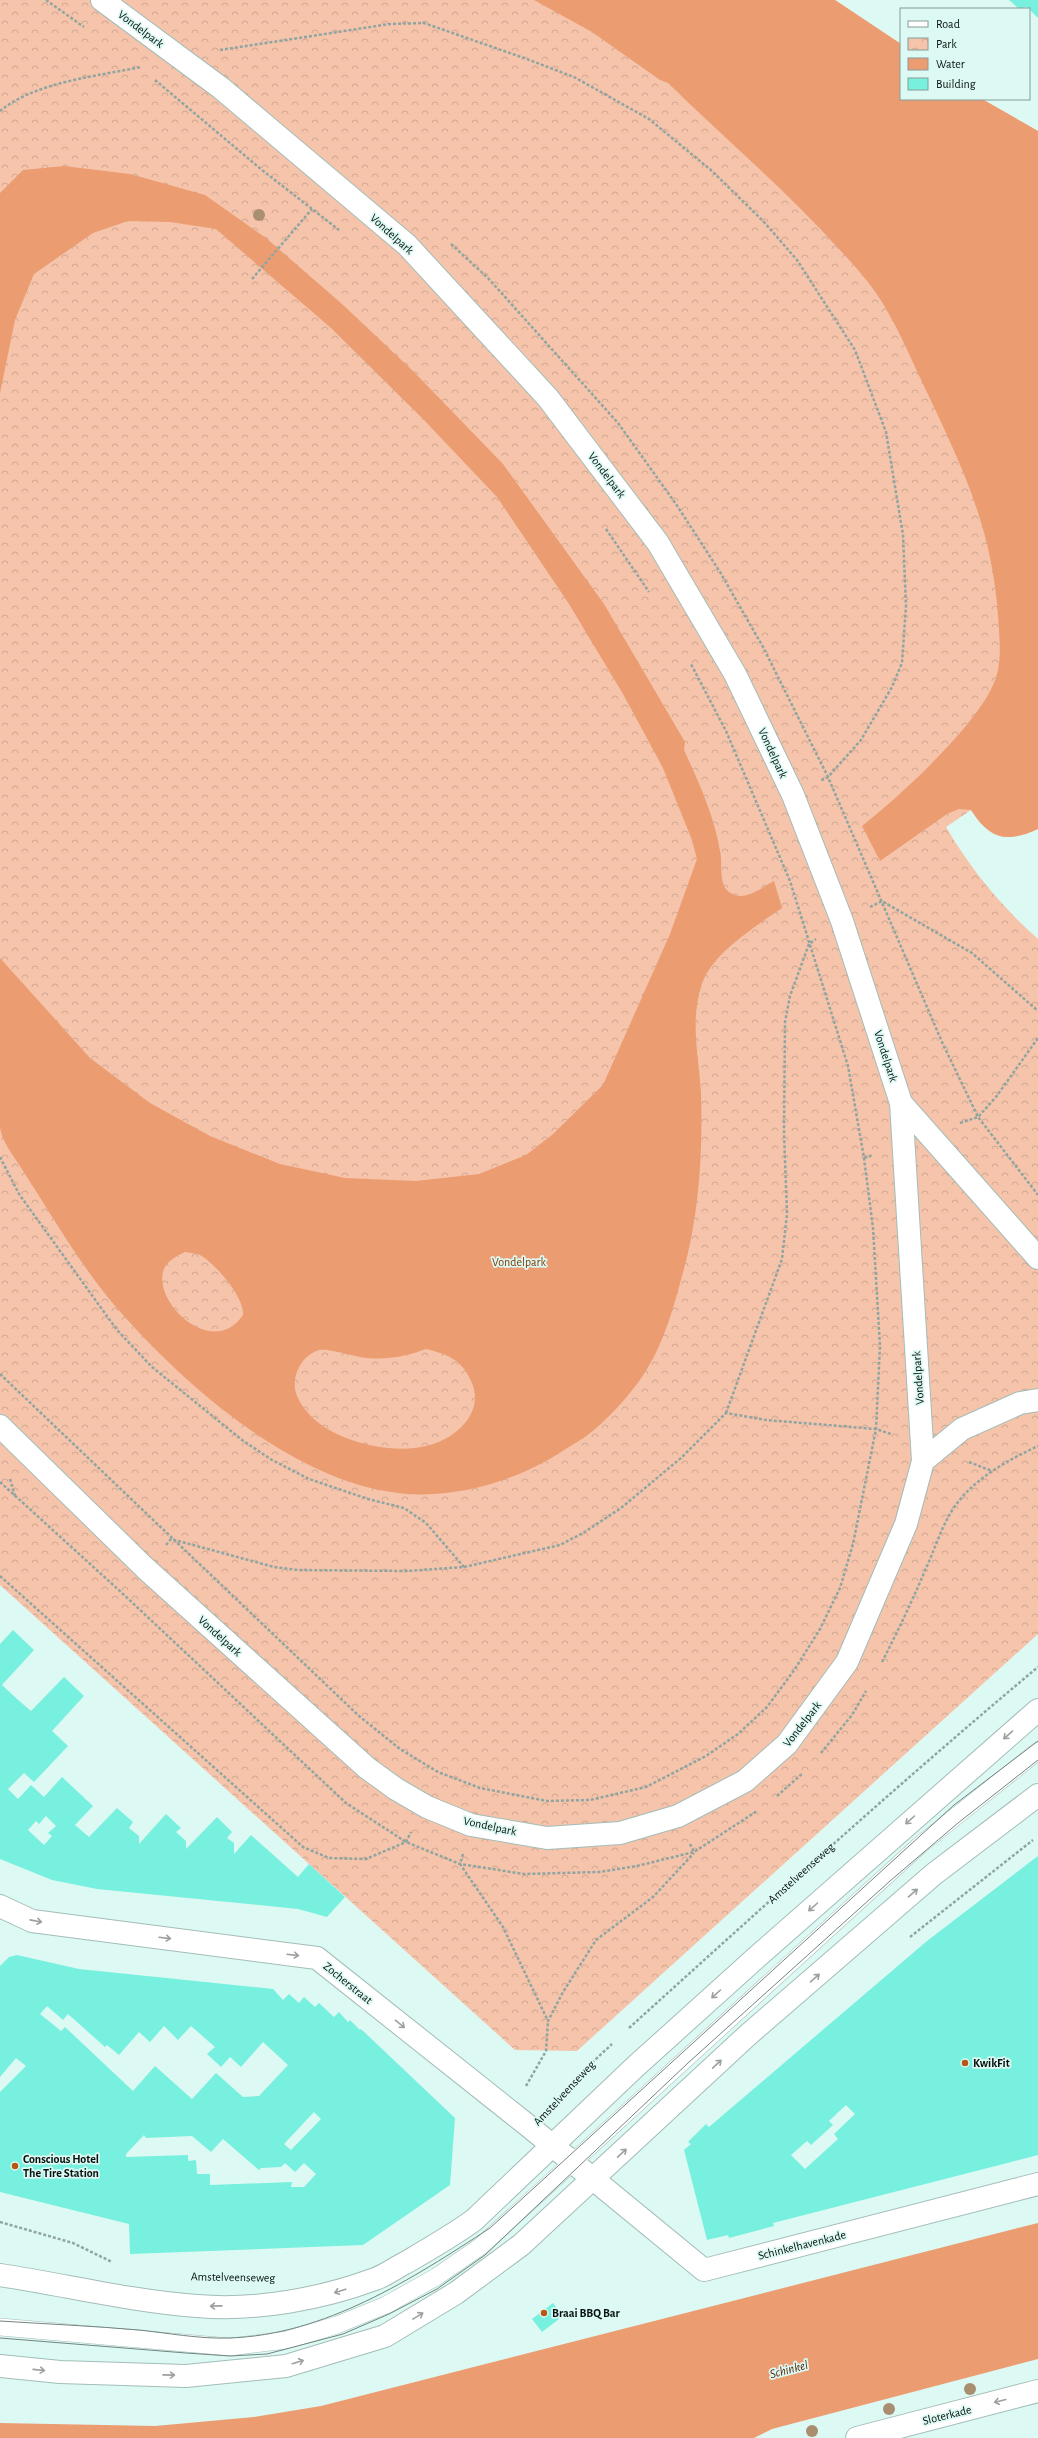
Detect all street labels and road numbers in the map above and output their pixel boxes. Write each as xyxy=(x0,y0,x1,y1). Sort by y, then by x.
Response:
street label: Vondelpark xyxy=(116,8,167,50)
street label: Vondelpark xyxy=(368,212,416,257)
street label: Vondelpark xyxy=(586,450,628,501)
street label: Vondelpark xyxy=(756,726,790,780)
street label: Vondelpark xyxy=(872,1029,900,1084)
street label: Vondelpark xyxy=(910,1350,926,1405)
street label: Vondelpark xyxy=(196,1614,244,1659)
street label: Vondelpark xyxy=(781,1699,824,1749)
street label: Vondelpark xyxy=(462,1815,518,1838)
street label: Amstelveenseweg xyxy=(766,1840,836,1906)
street label: Zocherstraat xyxy=(321,1960,375,2006)
street label: Amstelveenseweg xyxy=(531,2058,597,2128)
street label: Schinkelhavenkade xyxy=(757,2228,847,2262)
street label: Amstelveenseweg xyxy=(191,2270,275,2284)
street label: Sloterkade xyxy=(921,2403,973,2427)

